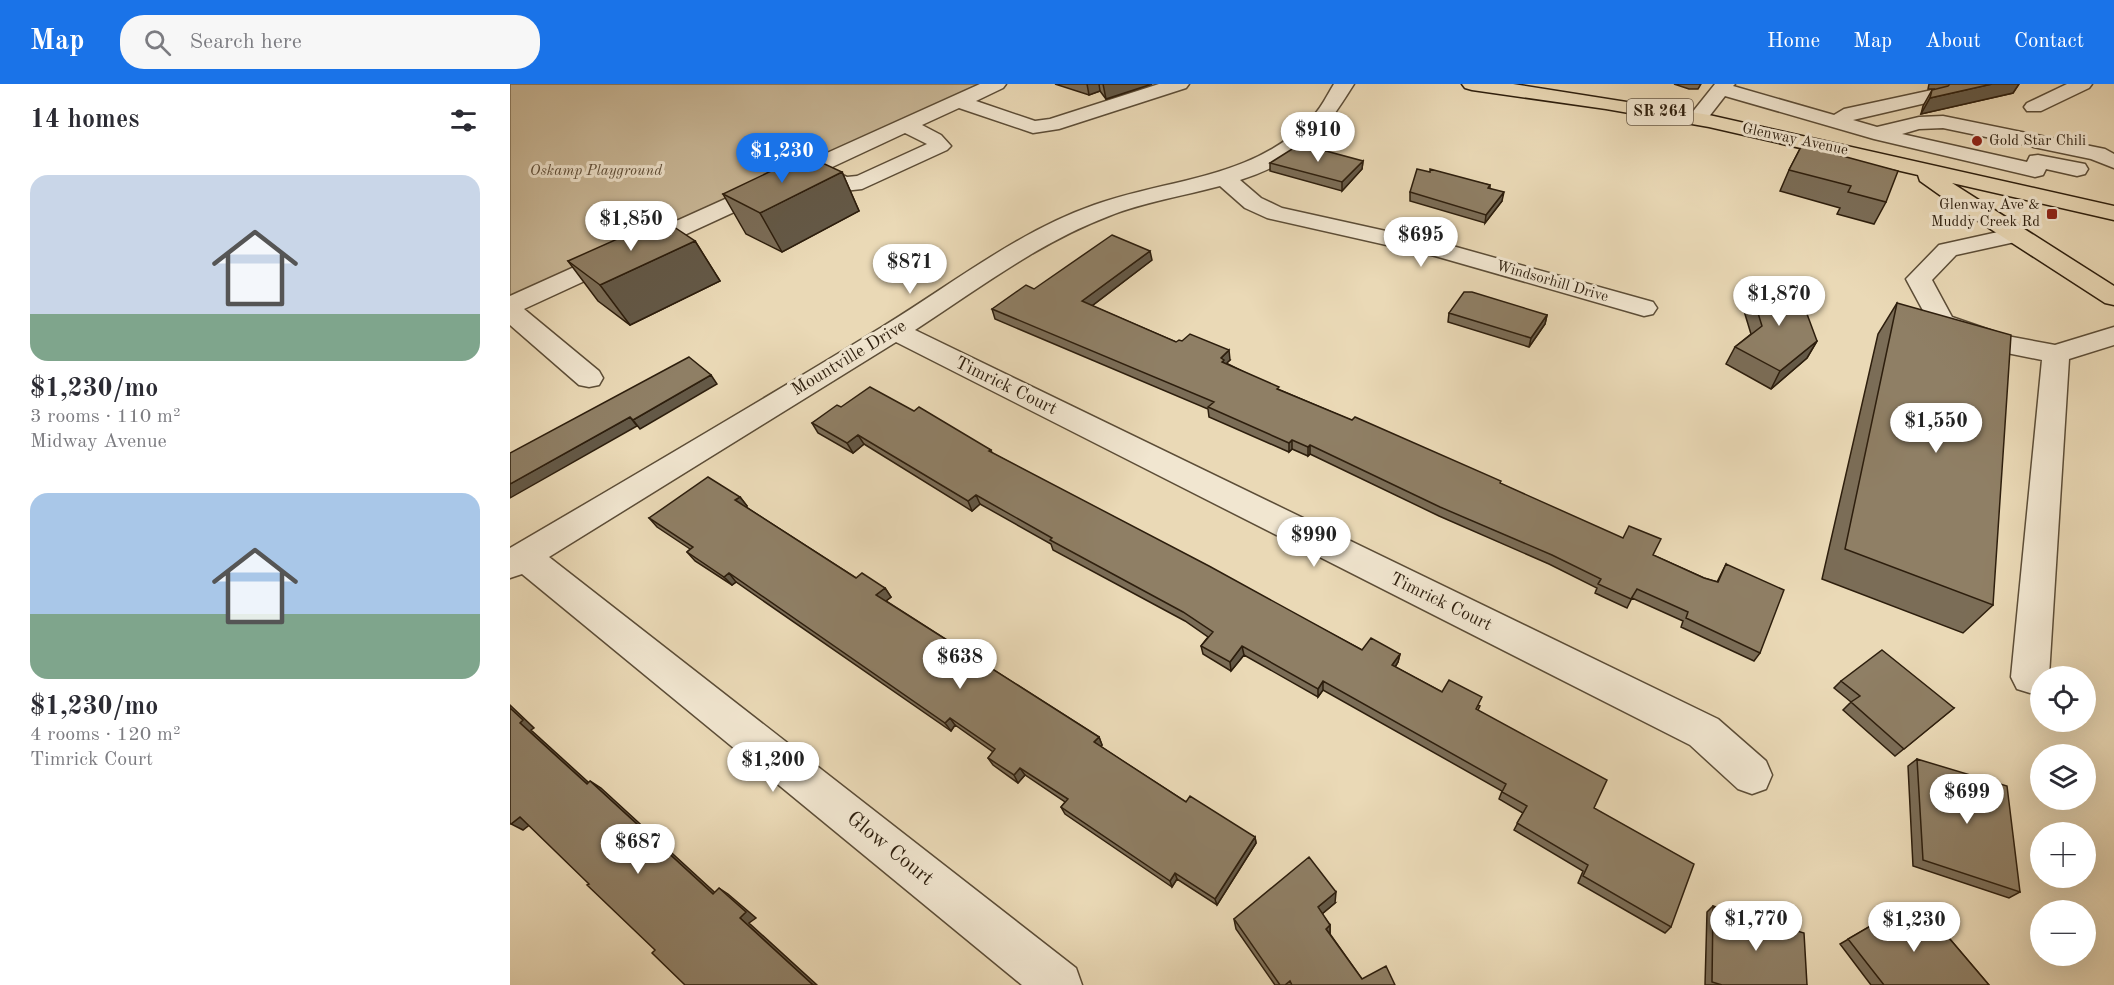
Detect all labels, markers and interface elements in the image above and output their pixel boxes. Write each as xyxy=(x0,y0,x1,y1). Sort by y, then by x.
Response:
search box xyxy=(120,15,540,69)
icon: search xyxy=(141,26,174,59)
text: Map xyxy=(30,28,84,56)
text: Search here xyxy=(189,31,302,53)
text: Home xyxy=(1767,31,1820,52)
text: Map xyxy=(1853,31,1892,52)
text: About xyxy=(1925,31,1981,52)
text: Contact xyxy=(2014,31,2084,52)
road number: SR 264 xyxy=(1627,99,1693,125)
icon: filters xyxy=(447,104,480,137)
text: 14 homes xyxy=(30,107,139,133)
pin: $910 xyxy=(1282,112,1354,163)
text: $910 xyxy=(1295,121,1341,141)
street label: Glenway Avenue xyxy=(1741,121,1849,159)
pin: $1,230 xyxy=(733,133,831,184)
marker: Gold Star Chili xyxy=(1970,134,1984,148)
place label: Gold Star Chili xyxy=(1989,134,2086,149)
text: $1,230 xyxy=(750,142,814,162)
park label: Oskamp Playground xyxy=(530,164,663,179)
place label: Glenway Ave & Muddy Creek Rd xyxy=(1931,198,2040,230)
pin: $1,850 xyxy=(582,201,680,252)
marker: Glenway Ave & Muddy Creek Rd xyxy=(2045,207,2059,221)
text: $1,850 xyxy=(599,210,663,230)
icon: home xyxy=(201,214,309,322)
pin: $695 xyxy=(1385,217,1457,268)
text: $695 xyxy=(1398,226,1444,246)
pin: $871 xyxy=(874,244,946,295)
text: $871 xyxy=(887,253,933,273)
street label: Windsorhill Drive xyxy=(1494,259,1610,305)
pin: $1,870 xyxy=(1730,276,1828,327)
text: $1,870 xyxy=(1747,285,1811,305)
street label: Mountville Drive xyxy=(789,317,909,399)
street label: Timrick Court xyxy=(952,354,1060,418)
text: $1,230/mo xyxy=(30,376,158,402)
pin: $1,550 xyxy=(1887,403,1985,454)
text: 3 rooms · 110 m² xyxy=(30,407,180,427)
text: $1,550 xyxy=(1904,412,1968,432)
text: Midway Avenue xyxy=(30,432,167,452)
pin: $990 xyxy=(1278,517,1350,568)
text: $990 xyxy=(1291,526,1337,546)
icon: home xyxy=(201,532,309,640)
street label: Timrick Court xyxy=(1387,570,1495,634)
pin: $638 xyxy=(924,639,996,690)
text: $638 xyxy=(937,648,983,668)
map controls xyxy=(2030,666,2096,966)
button: locate xyxy=(2030,666,2096,732)
text: $1,230/mo xyxy=(30,694,158,720)
text: 4 rooms · 120 m² xyxy=(30,725,180,745)
pin: $1,200 xyxy=(724,742,822,793)
button: layers xyxy=(2030,744,2096,810)
text: Timrick Court xyxy=(30,750,153,770)
text: $1,200 xyxy=(741,751,805,771)
pin: $699 xyxy=(1931,774,2003,825)
text: $699 xyxy=(1944,783,1990,803)
street label: Glow Court xyxy=(843,808,937,890)
button: + xyxy=(2030,822,2096,888)
pin: $687 xyxy=(602,824,674,875)
text: $687 xyxy=(615,833,661,853)
button: − xyxy=(2030,900,2096,966)
pin: $1,770 xyxy=(1707,901,1805,952)
pin: $1,230 xyxy=(1865,902,1963,953)
text: $1,770 xyxy=(1724,910,1788,930)
text: $1,230 xyxy=(1882,911,1946,931)

